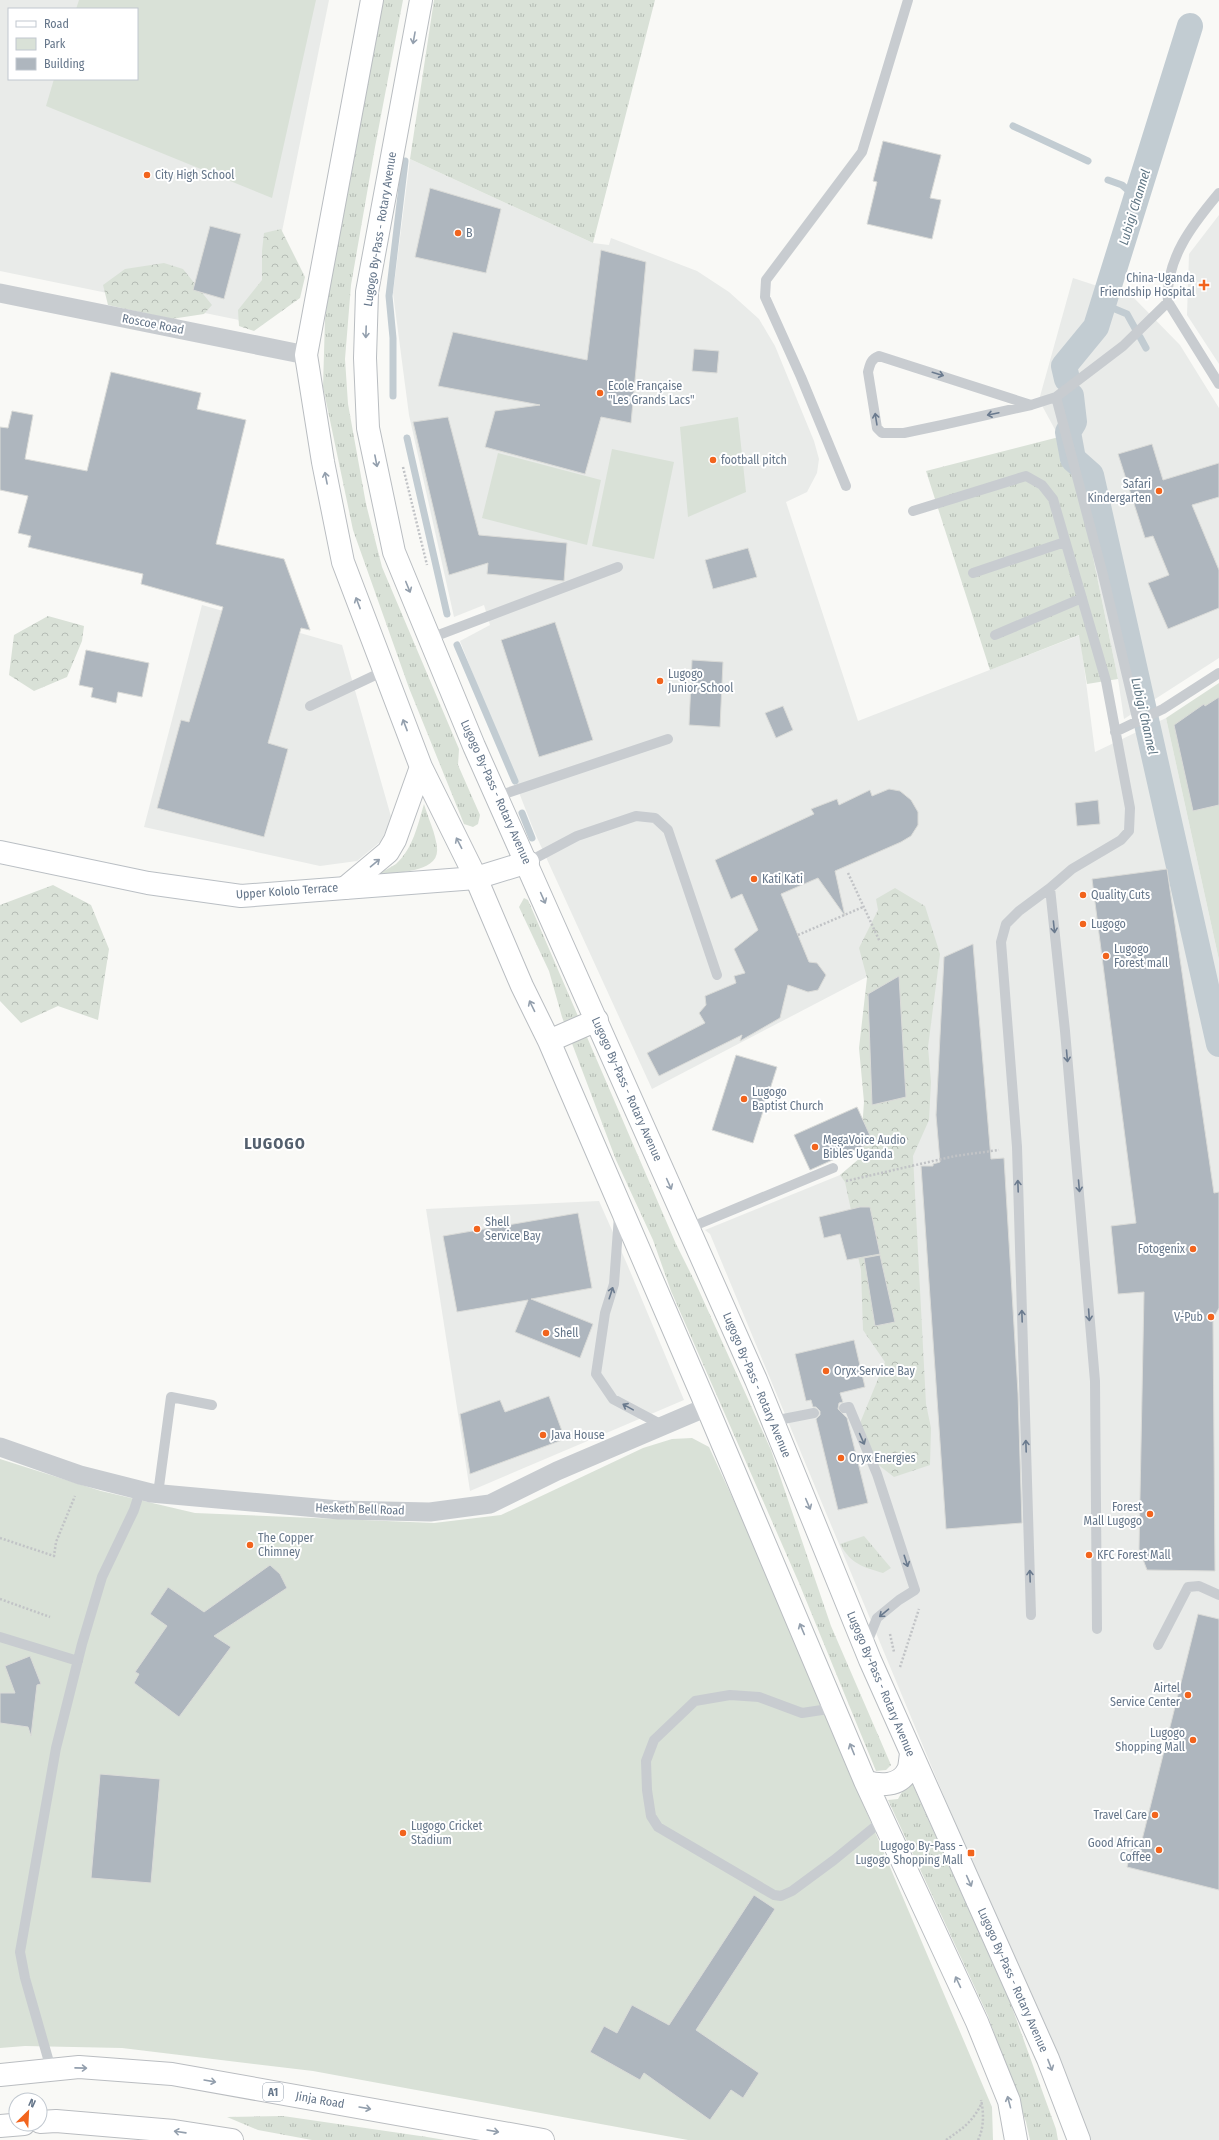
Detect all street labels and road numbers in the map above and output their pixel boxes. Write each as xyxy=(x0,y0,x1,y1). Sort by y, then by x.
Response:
street label: Lugogo By-Pass - Rotary Avenue xyxy=(361,151,399,307)
street label: Roscoe Road xyxy=(121,311,185,337)
street label: Lugogo By-Pass - Rotary Avenue xyxy=(458,718,534,866)
street label: Upper Kololo Terrace xyxy=(235,880,339,902)
street label: Lugogo By-Pass - Rotary Avenue xyxy=(589,1015,665,1163)
street label: Lugogo By-Pass - Rotary Avenue xyxy=(720,1310,794,1460)
street label: Hesketh Bell Road xyxy=(315,1500,405,1518)
street label: Lugogo By-Pass - Rotary Avenue xyxy=(844,1609,918,1759)
street label: Lugogo By-Pass - Rotary Avenue xyxy=(975,1906,1051,2054)
road number: A1 xyxy=(263,2083,283,2101)
street label: Jinja Road xyxy=(295,2089,345,2111)

